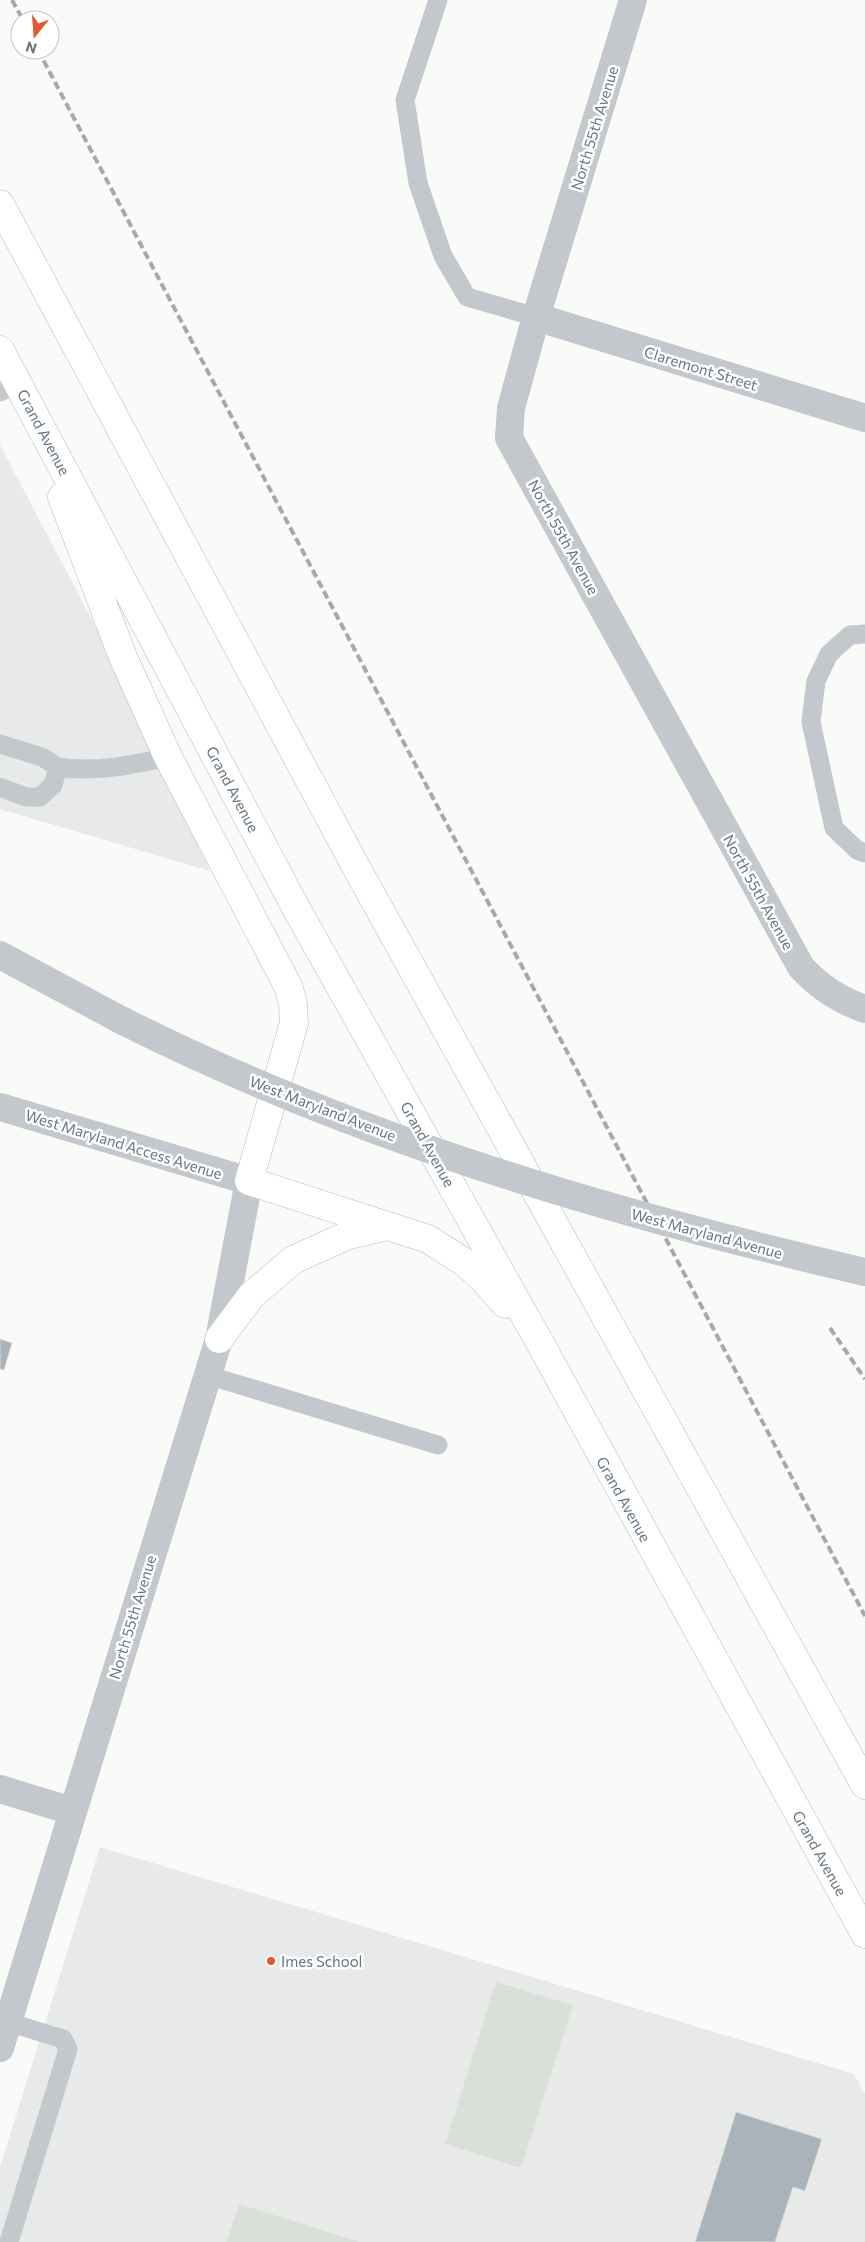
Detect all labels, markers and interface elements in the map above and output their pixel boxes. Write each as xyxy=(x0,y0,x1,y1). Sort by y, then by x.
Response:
north arrow xyxy=(10,10,60,60)
text: N xyxy=(24,38,39,58)
street label: North 55th Avenue xyxy=(567,64,621,192)
street label: Claremont Street xyxy=(642,342,760,394)
street label: Grand Avenue xyxy=(14,386,74,478)
street label: North 55th Avenue xyxy=(525,476,603,598)
street label: Grand Avenue xyxy=(203,743,263,835)
street label: North 55th Avenue xyxy=(720,831,798,953)
street label: West Maryland Avenue xyxy=(247,1072,399,1144)
street label: Grand Avenue xyxy=(397,1098,459,1190)
street label: West Maryland Access Avenue xyxy=(23,1105,225,1183)
street label: West Maryland Avenue xyxy=(630,1204,785,1262)
street label: Grand Avenue xyxy=(593,1453,655,1545)
street label: North 55th Avenue xyxy=(105,1553,159,1681)
street label: Grand Avenue xyxy=(789,1807,851,1899)
place label: Imes School xyxy=(281,1952,362,1970)
marker: Imes School xyxy=(265,1955,277,1967)

